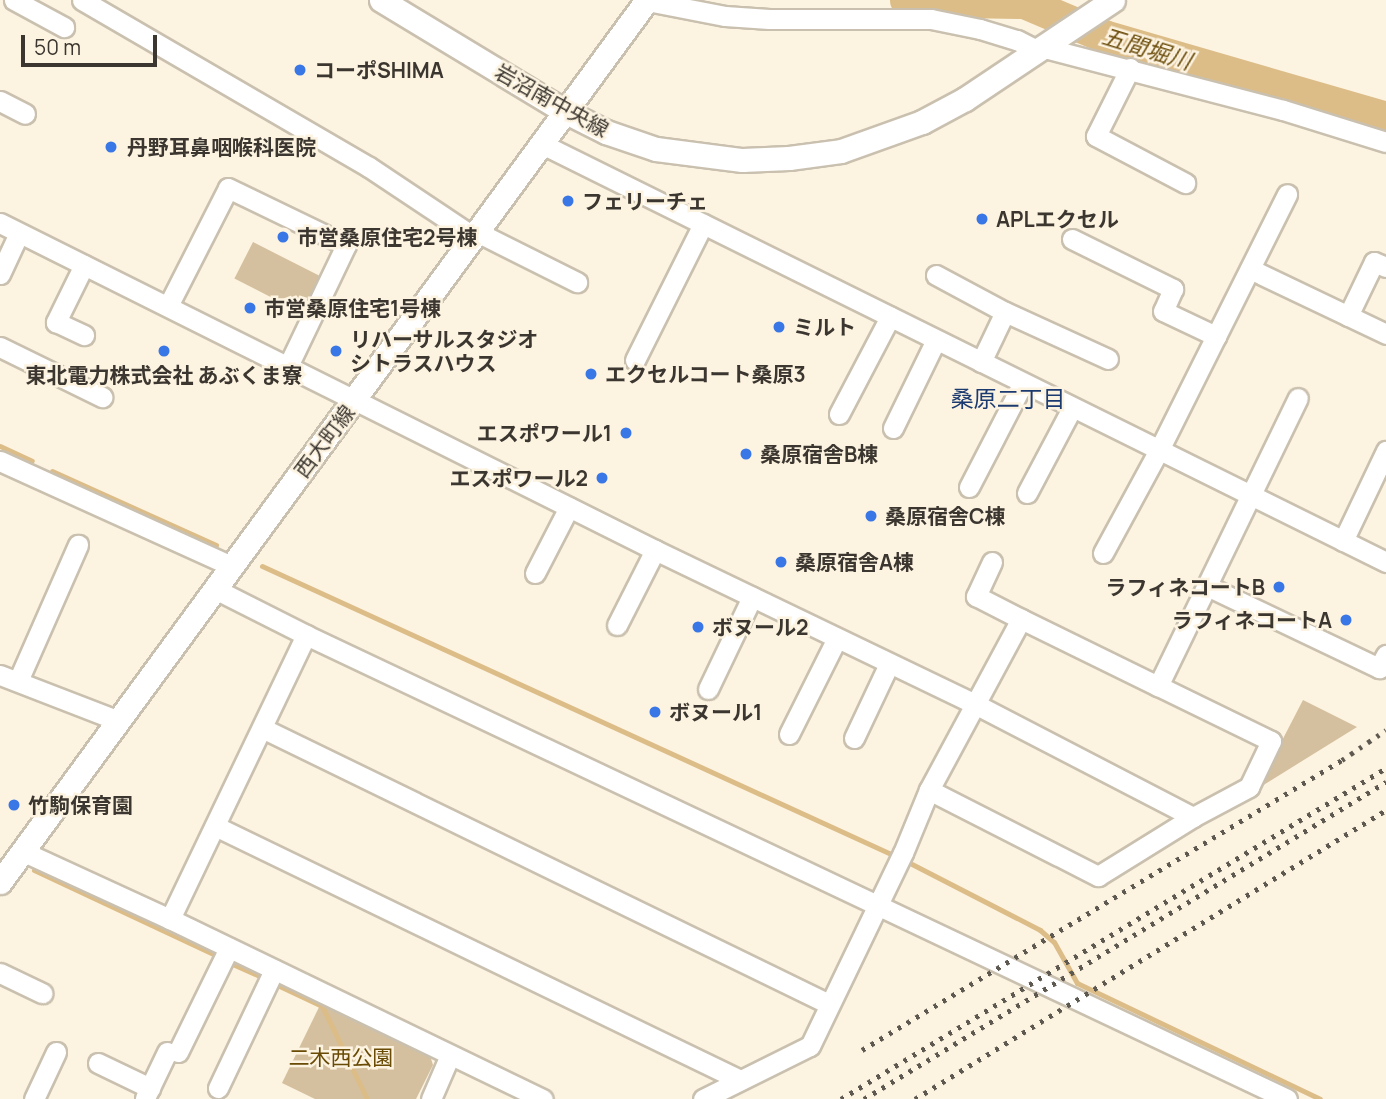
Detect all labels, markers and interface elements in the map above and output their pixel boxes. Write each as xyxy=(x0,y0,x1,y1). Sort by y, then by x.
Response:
scale bar xyxy=(24,21,161,65)
water label: 五間堀川 xyxy=(1099,21,1195,75)
text: 50 m xyxy=(34,33,81,61)
place label: コーポSHIMA xyxy=(314,57,444,83)
street label: 岩沼南中央線 xyxy=(491,58,613,142)
marker: コーポSHIMA xyxy=(292,62,308,78)
place label: 丹野耳鼻咽喉科医院 xyxy=(127,134,316,160)
marker: 丹野耳鼻咽喉科医院 xyxy=(101,137,121,157)
place label: フェリーチェ xyxy=(582,188,708,214)
marker: フェリーチェ xyxy=(560,193,576,209)
place label: APLエクセル xyxy=(996,206,1119,232)
marker: APLエクセル xyxy=(974,211,990,227)
place label: 市営桑原住宅2号棟 xyxy=(297,224,478,250)
marker: 市営桑原住宅2号棟 xyxy=(275,229,291,245)
place label: 市営桑原住宅1号棟 xyxy=(264,295,441,321)
marker: 市営桑原住宅1号棟 xyxy=(242,300,258,316)
place label: ミルト xyxy=(793,314,856,340)
marker: ミルト xyxy=(771,319,787,335)
place label: リハーサルスタジオ シトラスハウス xyxy=(350,326,539,376)
marker: 東北電力株式会社 あぶくま寮 xyxy=(156,343,172,359)
marker: リハーサルスタジオ シトラスハウス xyxy=(328,343,344,359)
place label: エクセルコート桑原3 xyxy=(605,361,806,387)
place label: 東北電力株式会社 あぶくま寮 xyxy=(25,362,303,388)
marker: エクセルコート桑原3 xyxy=(583,366,599,382)
district label: 桑原二丁目 xyxy=(951,384,1065,412)
street label: 西大町線 xyxy=(289,400,359,482)
place label: エスポワール1 xyxy=(477,420,612,446)
marker: エスポワール1 xyxy=(618,425,634,441)
place label: 桑原宿舎B棟 xyxy=(760,441,878,467)
marker: 桑原宿舎B棟 xyxy=(738,446,754,462)
place label: エスポワール2 xyxy=(449,465,588,491)
marker: エスポワール2 xyxy=(594,470,610,486)
place label: 桑原宿舎C棟 xyxy=(885,503,1006,529)
marker: 桑原宿舎C棟 xyxy=(863,508,879,524)
place label: 桑原宿舎A棟 xyxy=(795,549,914,575)
marker: 桑原宿舎A棟 xyxy=(773,554,789,570)
place label: ラフィネコートB xyxy=(1105,574,1265,600)
marker: ラフィネコートB xyxy=(1271,579,1287,595)
place label: ラフィネコートA xyxy=(1171,607,1332,633)
marker: ラフィネコートA xyxy=(1338,612,1354,628)
place label: ボヌール2 xyxy=(712,614,809,640)
marker: ボヌール2 xyxy=(690,619,706,635)
place label: ボヌール1 xyxy=(669,699,762,725)
marker: ボヌール1 xyxy=(647,704,663,720)
place label: 竹駒保育園 xyxy=(28,792,133,818)
marker: 竹駒保育園 xyxy=(6,797,22,813)
park label: 二木西公園 xyxy=(289,1044,393,1070)

